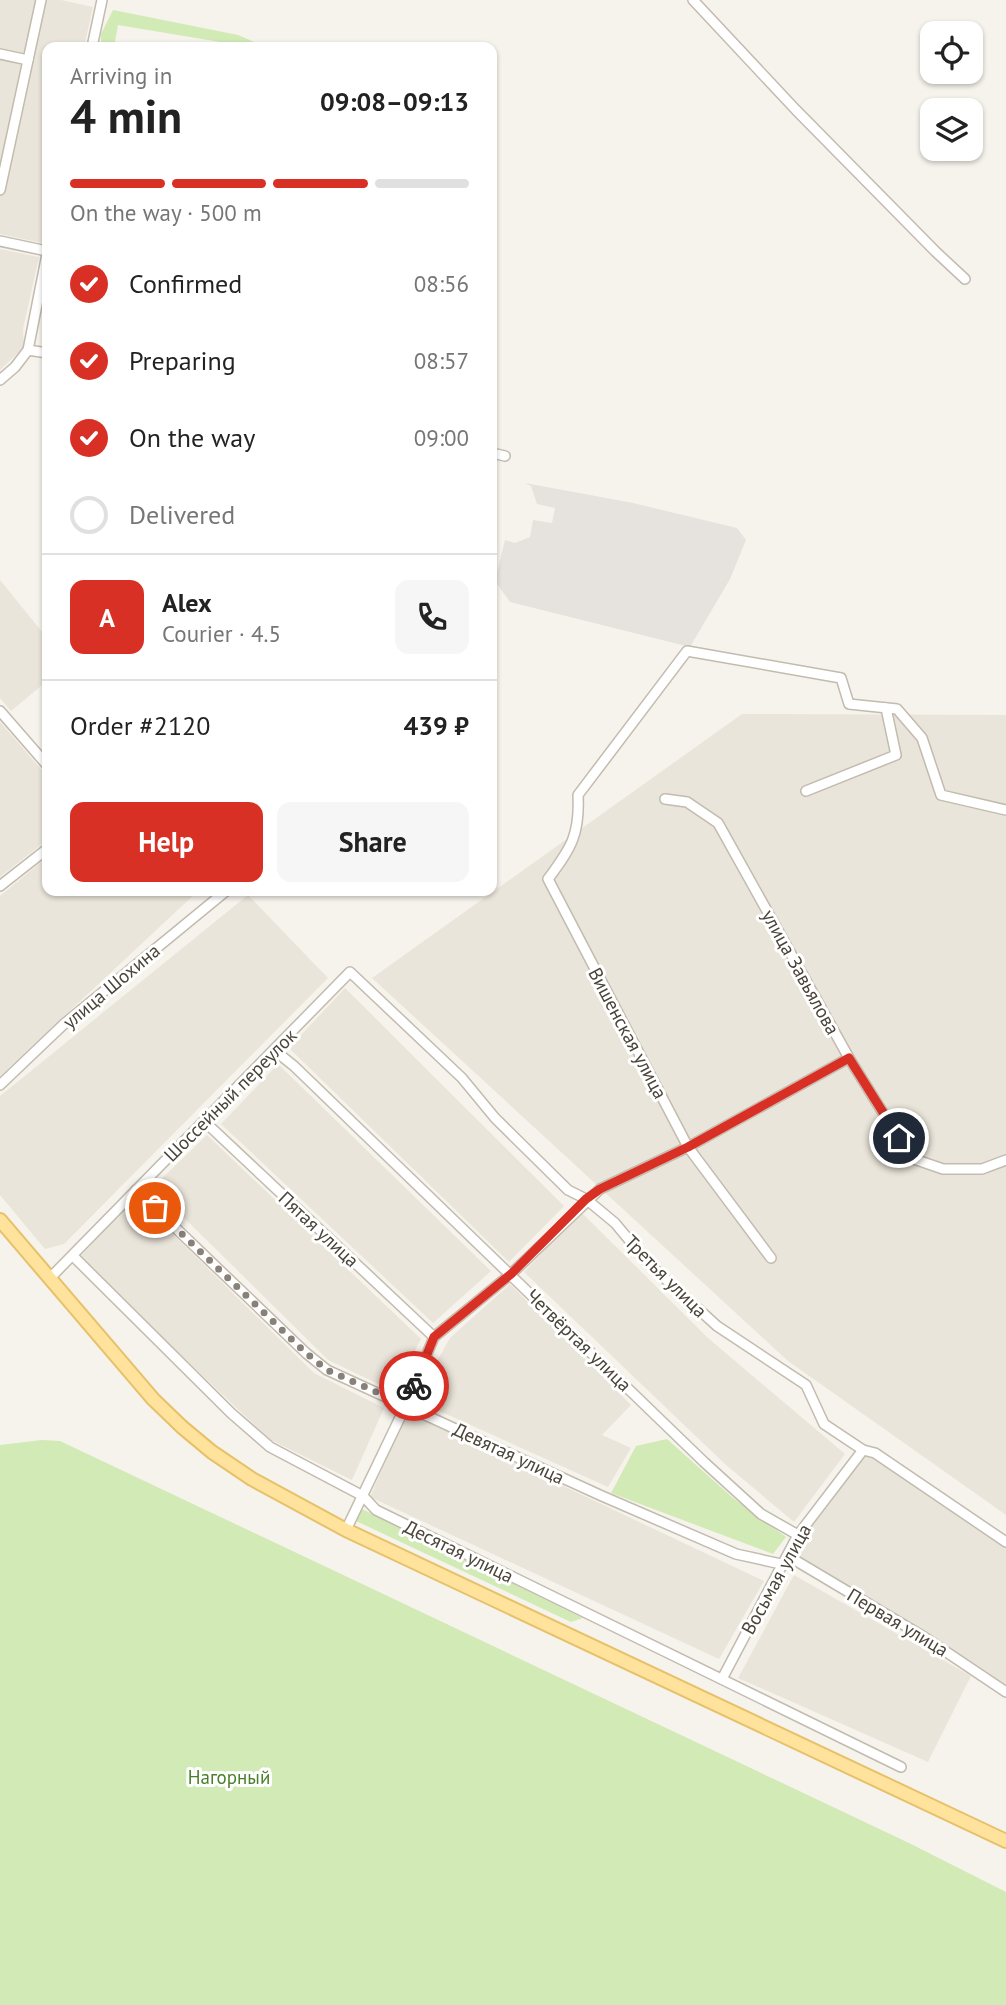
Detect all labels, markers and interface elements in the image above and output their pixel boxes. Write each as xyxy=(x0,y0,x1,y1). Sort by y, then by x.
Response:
map controls xyxy=(920,21,983,161)
button: locate xyxy=(920,21,983,84)
text: Arriving in xyxy=(70,61,172,90)
text: 09:08–09:13 xyxy=(320,85,469,118)
text: 4 min xyxy=(70,86,182,146)
button: layers xyxy=(920,98,983,161)
text: On the way · 500 m xyxy=(70,198,262,227)
icon: check xyxy=(70,265,108,303)
text: Confirmed xyxy=(129,267,242,300)
text: 08:56 xyxy=(414,269,469,298)
icon: check xyxy=(70,342,108,380)
text: Preparing xyxy=(129,344,236,377)
text: 08:57 xyxy=(414,346,469,375)
icon: check xyxy=(70,419,108,457)
text: On the way xyxy=(129,421,255,454)
text: 09:00 xyxy=(414,423,469,452)
text: Delivered xyxy=(129,498,235,531)
button: phone xyxy=(395,580,469,654)
text: Alex xyxy=(162,586,212,619)
text: A xyxy=(99,601,115,634)
text: Courier · 4.5 xyxy=(162,619,281,648)
text: Order #2120 xyxy=(70,709,210,742)
text: 439 ₽ xyxy=(403,709,469,742)
button: Help xyxy=(70,802,263,882)
button: Share xyxy=(277,802,469,882)
street label: улица Завьялова xyxy=(757,905,845,1039)
street label: улица Шохина xyxy=(57,938,165,1034)
street label: Вишенская улица xyxy=(583,963,673,1103)
street label: Шоссейный переулок xyxy=(158,1023,302,1167)
pin xyxy=(869,1108,929,1168)
icon: home xyxy=(880,1119,918,1157)
pin xyxy=(125,1178,185,1238)
street label: Пятая улица xyxy=(274,1186,364,1272)
icon: bag xyxy=(136,1189,174,1227)
street label: Третья улица xyxy=(620,1230,712,1322)
street label: Четвёртая улица xyxy=(521,1284,637,1396)
courier xyxy=(379,1351,449,1421)
icon: bike xyxy=(395,1367,433,1405)
street label: Девятая улица xyxy=(450,1417,568,1489)
street label: Десятая улица xyxy=(400,1514,518,1588)
street label: Восьмая улица xyxy=(736,1519,816,1639)
street label: Первая улица xyxy=(843,1582,953,1662)
park label: Нагорный xyxy=(188,1765,270,1789)

